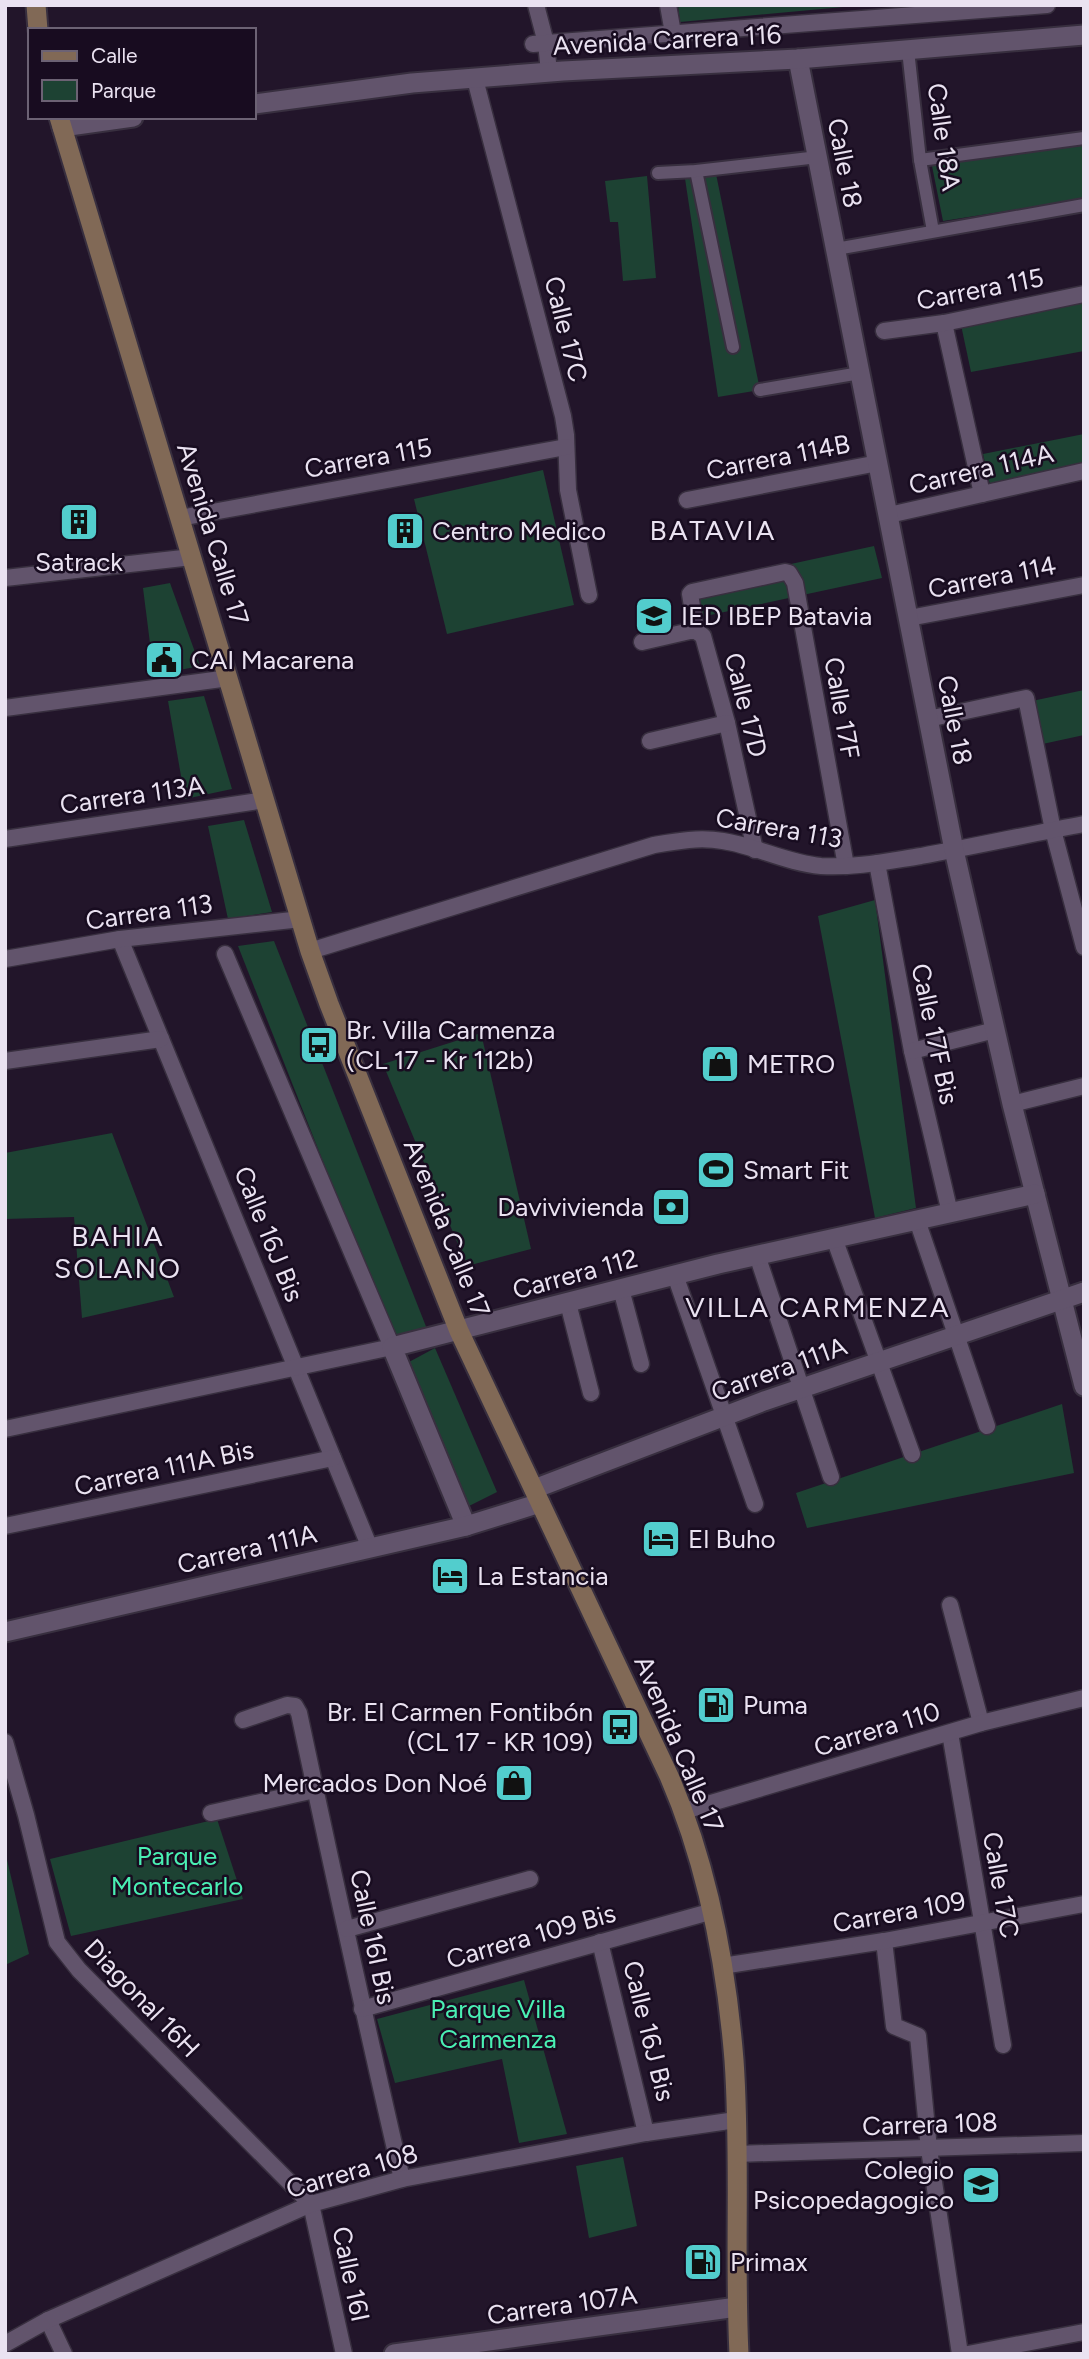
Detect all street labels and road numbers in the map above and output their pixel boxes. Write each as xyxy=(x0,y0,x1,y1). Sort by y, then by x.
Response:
street label: Avenida Carrera 116 xyxy=(552,18,782,62)
street label: Calle 18A xyxy=(921,81,967,193)
street label: Calle 18 xyxy=(821,115,869,211)
street label: Carrera 115 xyxy=(914,261,1046,317)
street label: Calle 17C xyxy=(537,273,595,385)
street label: Carrera 114B xyxy=(703,427,853,487)
street label: Carrera 115 xyxy=(302,431,434,485)
street label: Carrera 114A xyxy=(906,437,1057,501)
street label: Avenida Calle 17 xyxy=(170,439,256,629)
street label: Carrera 114 xyxy=(925,549,1059,605)
street label: Calle 17D xyxy=(718,649,774,761)
street label: Calle 17F xyxy=(817,655,867,761)
street label: Calle 18 xyxy=(931,672,979,768)
street label: Carrera 113A xyxy=(58,769,207,821)
street label: Carrera 113 xyxy=(713,801,845,855)
street label: Carrera 113 xyxy=(83,887,215,937)
street label: Calle 17F Bis xyxy=(904,961,966,1107)
street label: Avenida Calle 17 xyxy=(397,1134,497,1322)
street label: Calle 16J Bis xyxy=(227,1162,311,1306)
street label: Carrera 112 xyxy=(509,1242,641,1306)
street label: Carrera 111A xyxy=(707,1330,852,1408)
street label: Carrera 111A Bis xyxy=(71,1433,257,1503)
street label: Carrera 111A xyxy=(174,1517,320,1581)
street label: Avenida Calle 17 xyxy=(627,1651,731,1837)
street label: Carrera 110 xyxy=(810,1695,944,1763)
street label: Calle 17C xyxy=(976,1829,1026,1941)
street label: Calle 16I Bis xyxy=(343,1867,403,2007)
street label: Carrera 109 xyxy=(830,1885,968,1939)
street label: Carrera 109 Bis xyxy=(443,1897,619,1975)
street label: Diagonal 16H xyxy=(78,1932,206,2064)
street label: Calle 16J Bis xyxy=(616,1958,682,2104)
street label: Carrera 108 xyxy=(862,2106,998,2142)
street label: Carrera 108 xyxy=(282,2137,422,2205)
street label: Calle 16I xyxy=(325,2223,377,2325)
street label: Carrera 107A xyxy=(485,2279,639,2331)

